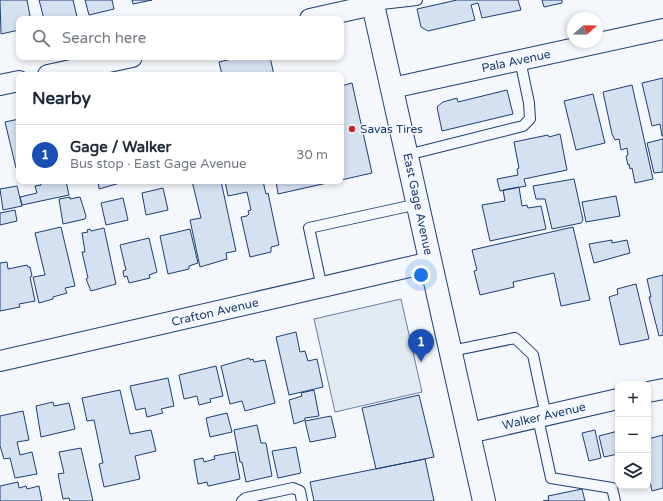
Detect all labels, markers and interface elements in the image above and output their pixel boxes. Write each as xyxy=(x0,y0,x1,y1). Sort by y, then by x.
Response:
north arrow xyxy=(567,12,603,48)
search box xyxy=(16,16,344,60)
icon: search xyxy=(30,27,52,49)
text: Search here xyxy=(62,29,146,47)
street label: Pala Avenue xyxy=(480,47,552,75)
text: Nearby xyxy=(32,88,91,109)
place label: Savas Tires xyxy=(360,122,423,136)
marker: Savas Tires xyxy=(347,124,357,134)
text: Gage / Walker xyxy=(70,138,171,156)
text: 1 xyxy=(41,147,49,163)
text: 30 m xyxy=(296,147,328,163)
street label: East Gage Avenue xyxy=(400,152,436,257)
text: Bus stop · East Gage Avenue xyxy=(70,156,246,172)
your location xyxy=(411,265,431,285)
street label: Crafton Avenue xyxy=(170,295,260,329)
pin: 1 xyxy=(408,329,434,362)
map controls xyxy=(615,381,651,489)
button: + xyxy=(615,381,651,417)
street label: Walker Avenue xyxy=(501,400,587,432)
button: − xyxy=(615,417,651,453)
button: layers xyxy=(615,453,651,489)

